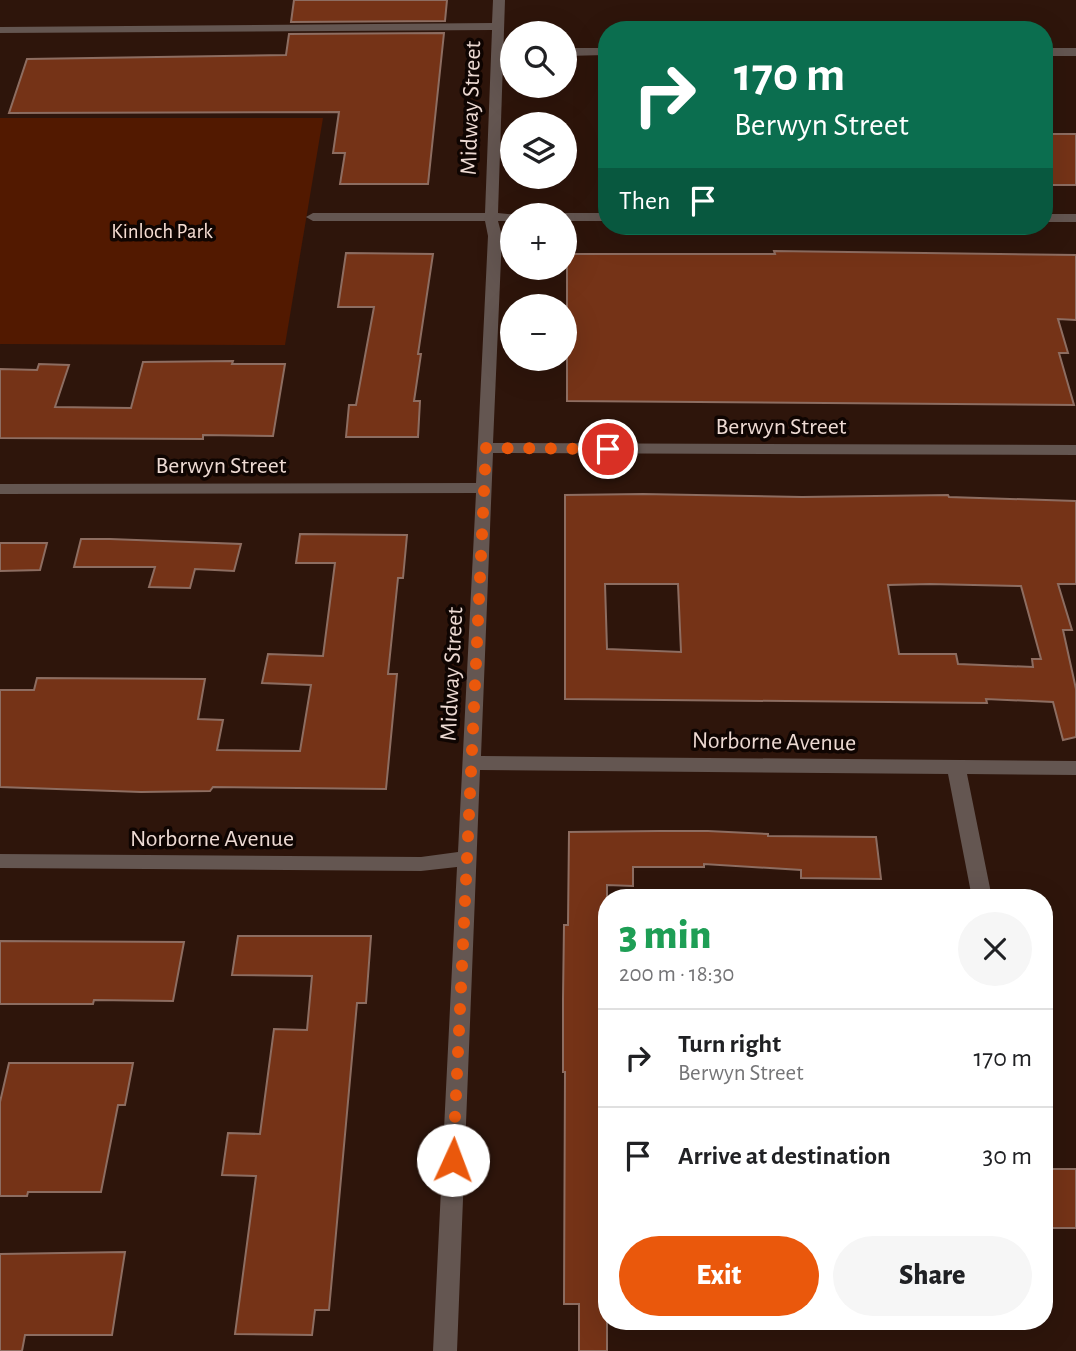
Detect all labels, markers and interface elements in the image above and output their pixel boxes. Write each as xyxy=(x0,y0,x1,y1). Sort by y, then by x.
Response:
map controls xyxy=(500,21,577,371)
button: search xyxy=(500,21,577,98)
street label: Midway Street xyxy=(457,40,485,176)
icon: right xyxy=(619,49,710,140)
text: 170 m xyxy=(734,51,845,100)
text: Berwyn Street xyxy=(734,109,909,141)
button: layers xyxy=(500,112,577,189)
icon: arrive xyxy=(684,182,722,220)
text: Then xyxy=(619,188,670,214)
button: + xyxy=(500,203,577,280)
park label: Kinloch Park xyxy=(111,221,213,242)
button: − xyxy=(500,294,577,371)
street label: Berwyn Street xyxy=(715,415,847,439)
pin xyxy=(578,419,638,479)
icon: arrive xyxy=(589,430,627,468)
street label: Berwyn Street xyxy=(155,454,287,478)
street label: Midway Street xyxy=(436,606,468,742)
street label: Norborne Avenue xyxy=(692,729,856,755)
street label: Norborne Avenue xyxy=(130,827,294,851)
button: close xyxy=(958,912,1032,986)
text: 3 min xyxy=(619,914,711,956)
text: 200 m · 18:30 xyxy=(619,963,735,986)
text: Turn right xyxy=(678,1031,781,1057)
icon: right xyxy=(619,1039,657,1077)
text: 170 m xyxy=(973,1045,1032,1071)
text: Berwyn Street xyxy=(678,1062,804,1085)
position arrow xyxy=(416,1123,490,1197)
icon: arrive xyxy=(619,1137,657,1175)
text: Arrive at destination xyxy=(678,1143,891,1169)
text: 30 m xyxy=(982,1143,1032,1169)
button: Exit xyxy=(619,1236,819,1316)
button: Share xyxy=(833,1236,1032,1316)

